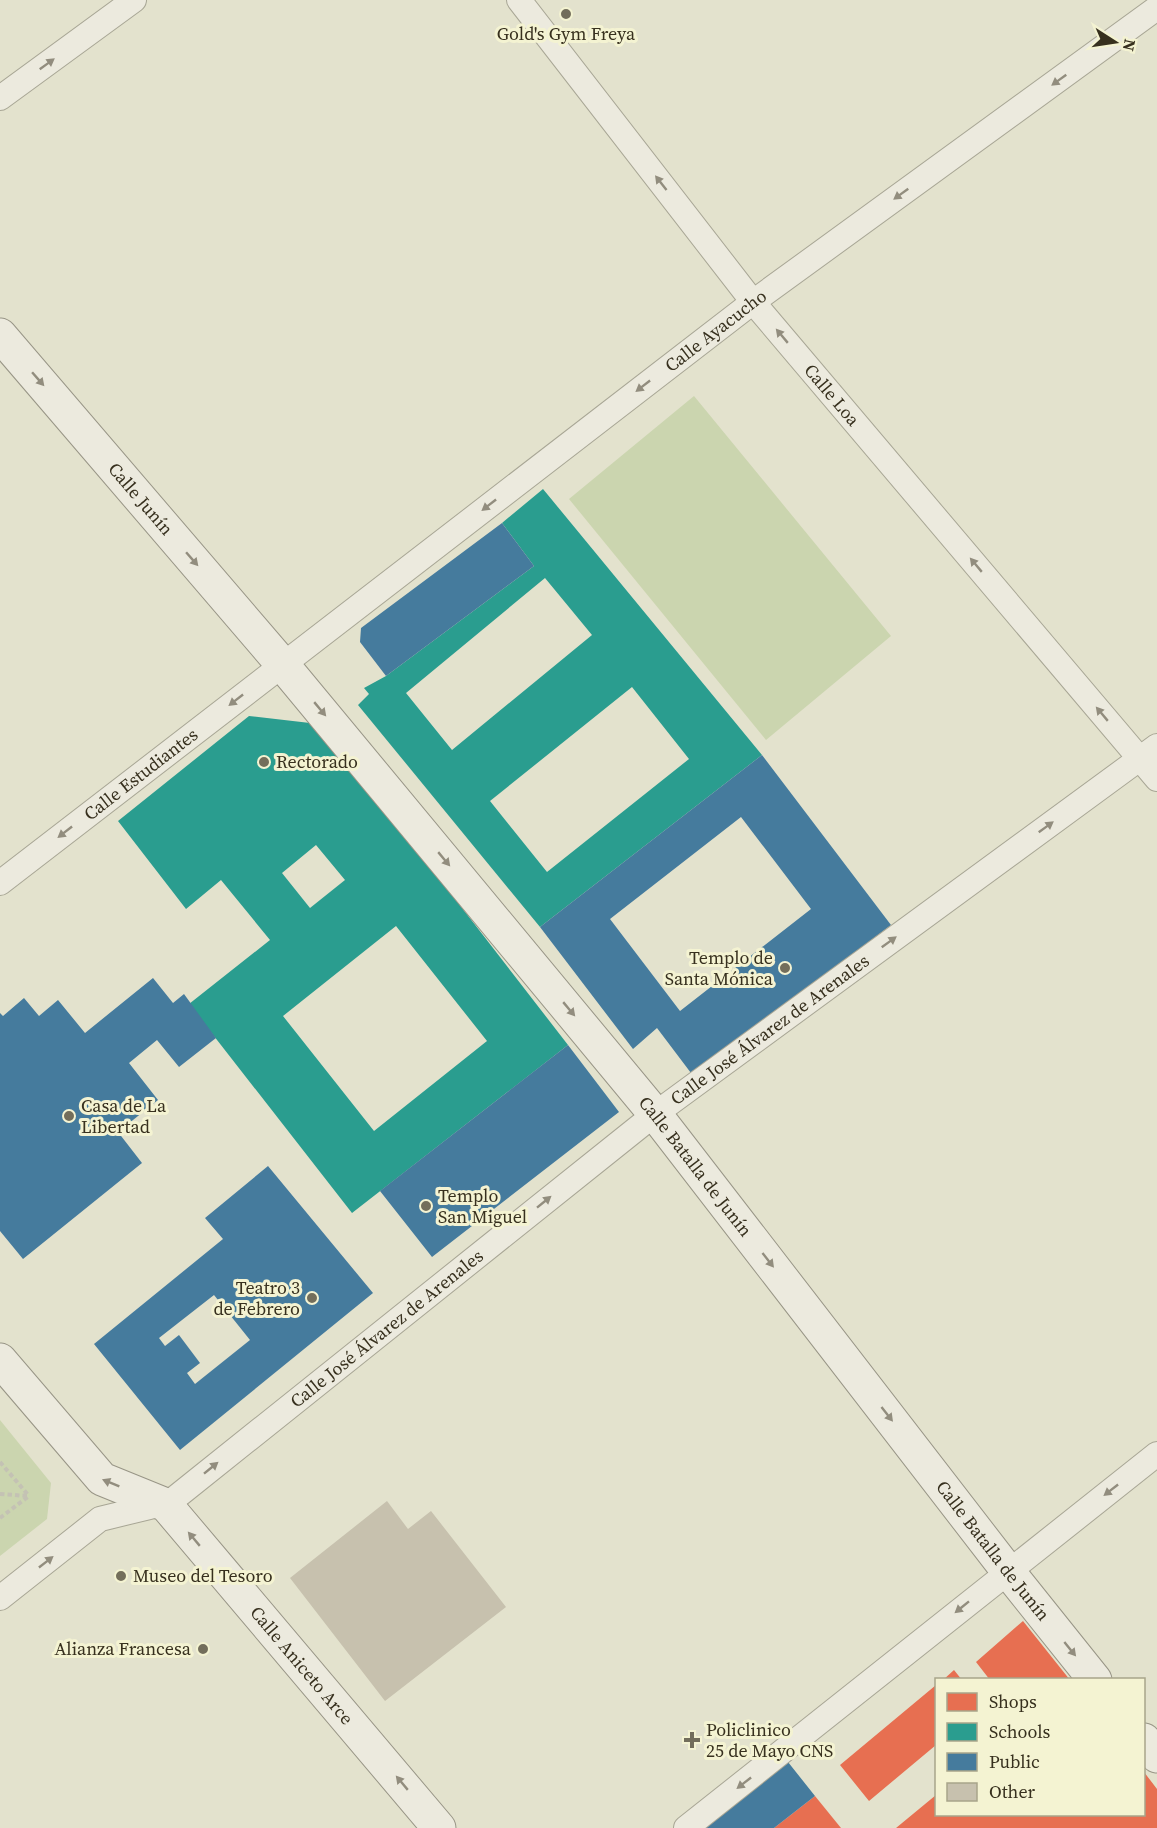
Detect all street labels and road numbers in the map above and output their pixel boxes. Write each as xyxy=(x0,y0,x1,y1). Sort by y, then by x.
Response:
street label: Calle Ayacucho xyxy=(659,283,772,378)
street label: Calle Loa xyxy=(799,358,866,432)
street label: Calle Junín xyxy=(103,457,179,541)
street label: Calle Estudiantes xyxy=(78,722,203,826)
street label: Calle José Álvarez de Arenales xyxy=(665,948,874,1111)
street label: Calle Batalla de Junín xyxy=(633,1091,758,1242)
street label: Calle José Álvarez de Arenales xyxy=(285,1243,488,1413)
street label: Calle Batalla de Junín xyxy=(930,1475,1056,1626)
street label: Calle Aniceto Arce xyxy=(245,1601,359,1730)

